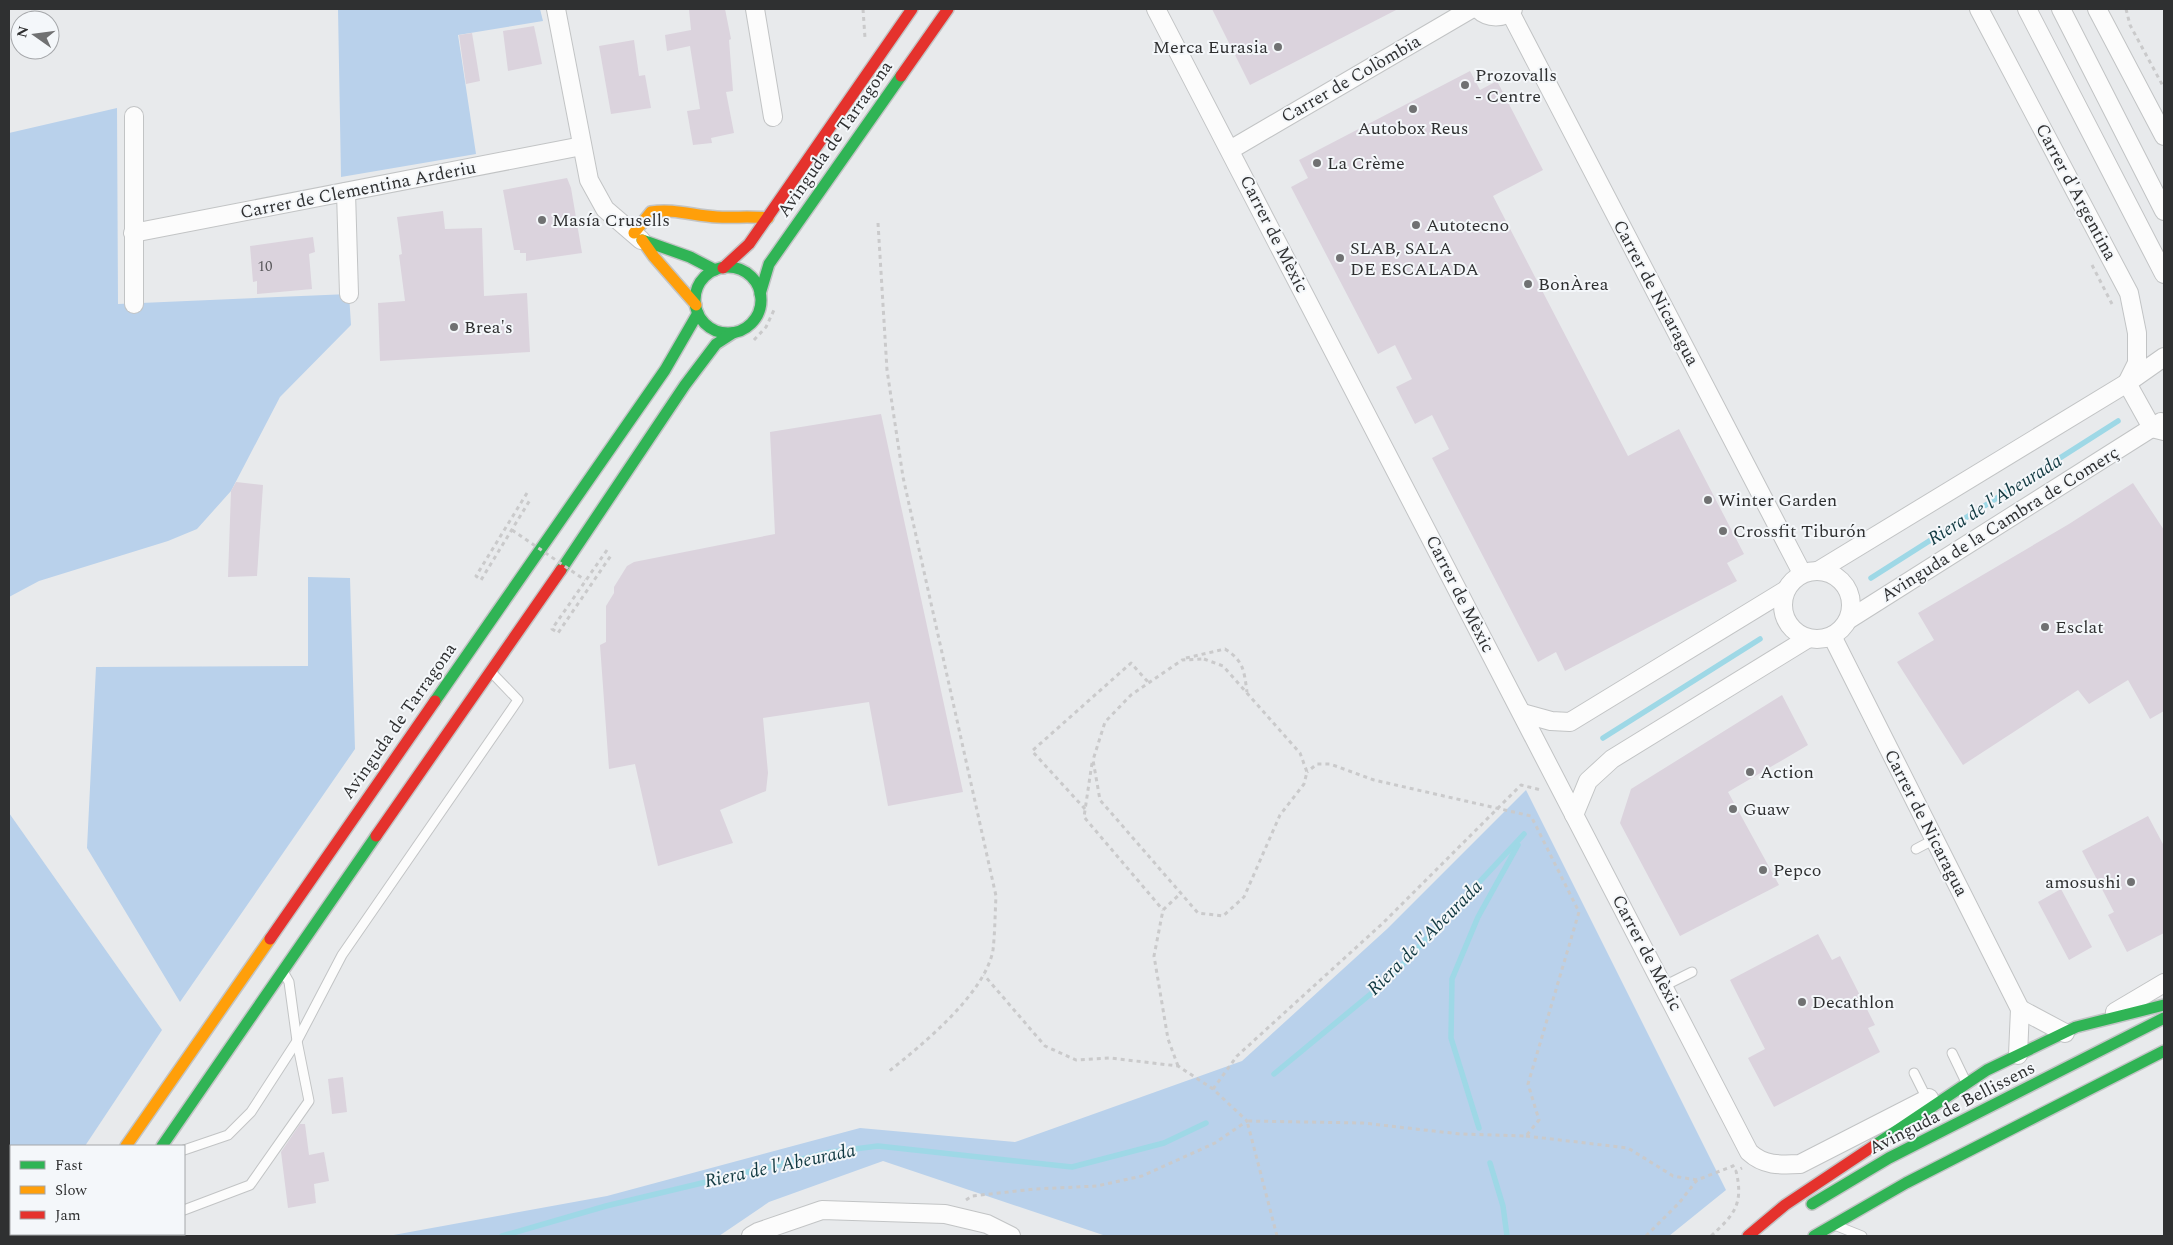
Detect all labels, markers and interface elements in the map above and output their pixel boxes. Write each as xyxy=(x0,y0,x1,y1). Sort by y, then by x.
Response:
north arrow xyxy=(10,10,60,60)
text: N xyxy=(11,24,34,40)
street label: Carrer de Colòmbia xyxy=(1276,28,1426,130)
place label: Merca Eurasia xyxy=(1153,34,1268,61)
marker: Merca Eurasia xyxy=(1272,41,1284,53)
street label: Avinguda de Tarragona xyxy=(771,55,899,223)
place label: Prozovalls - Centre xyxy=(1475,62,1557,110)
marker: Prozovalls - Centre xyxy=(1459,79,1471,91)
marker: Autobox Reus xyxy=(1407,103,1419,115)
place label: Autobox Reus xyxy=(1358,115,1468,142)
street label: Carrer d'Argentina xyxy=(2028,119,2124,266)
place label: La Crème xyxy=(1327,150,1405,177)
street label: Carrer de Clementina Arderiu xyxy=(238,154,478,226)
marker: La Crème xyxy=(1311,157,1323,169)
street label: Carrer de Mèxic xyxy=(1233,170,1315,298)
place label: Masía Crusells xyxy=(552,207,670,234)
place label: Autotecno xyxy=(1426,212,1509,239)
marker: Masía Crusells xyxy=(536,214,548,226)
street label: Carrer de Nicaragua xyxy=(1606,215,1706,371)
marker: Autotecno xyxy=(1410,219,1422,231)
place label: SLAB, SALA DE ESCALADA xyxy=(1350,235,1479,283)
marker: SLAB, SALA DE ESCALADA xyxy=(1334,252,1346,264)
house number: 10 xyxy=(257,255,273,278)
place label: BonÀrea xyxy=(1538,271,1609,298)
marker: BonÀrea xyxy=(1522,278,1534,290)
place label: Brea's xyxy=(464,314,513,341)
marker: Brea's xyxy=(448,321,460,333)
street label: Avinguda de la Cambra de Comerç xyxy=(1876,439,2124,609)
water label: Riera de l'Abeurada xyxy=(1922,447,2068,553)
place label: Winter Garden xyxy=(1718,487,1837,514)
marker: Winter Garden xyxy=(1702,494,1714,506)
place label: Crossfit Tiburón xyxy=(1733,518,1866,545)
marker: Crossfit Tiburón xyxy=(1717,525,1729,537)
street label: Carrer de Mèxic xyxy=(1419,530,1501,658)
place label: Esclat xyxy=(2055,614,2104,641)
marker: Esclat xyxy=(2039,621,2051,633)
street label: Avinguda de Tarragona xyxy=(335,637,463,805)
street label: Carrer de Nicaragua xyxy=(1877,745,1975,901)
place label: Action xyxy=(1760,759,1814,786)
marker: Action xyxy=(1744,766,1756,778)
place label: Guaw xyxy=(1743,796,1790,823)
marker: Guaw xyxy=(1727,803,1739,815)
place label: Pepco xyxy=(1773,857,1821,884)
marker: Pepco xyxy=(1757,864,1769,876)
place label: amosushi xyxy=(2045,869,2121,896)
water label: Riera de l'Abeurada xyxy=(1360,873,1490,1003)
marker: amosushi xyxy=(2125,876,2137,888)
street label: Carrer de Mèxic xyxy=(1605,890,1689,1016)
place label: Decathlon xyxy=(1812,989,1894,1016)
marker: Decathlon xyxy=(1796,996,1808,1008)
street label: Avinguda de Bellissens xyxy=(1864,1054,2040,1162)
water label: Riera de l'Abeurada xyxy=(702,1136,859,1196)
legend xyxy=(10,1145,185,1235)
text: Fast xyxy=(55,1154,83,1177)
text: Slow xyxy=(55,1179,87,1202)
text: Jam xyxy=(55,1204,81,1227)

